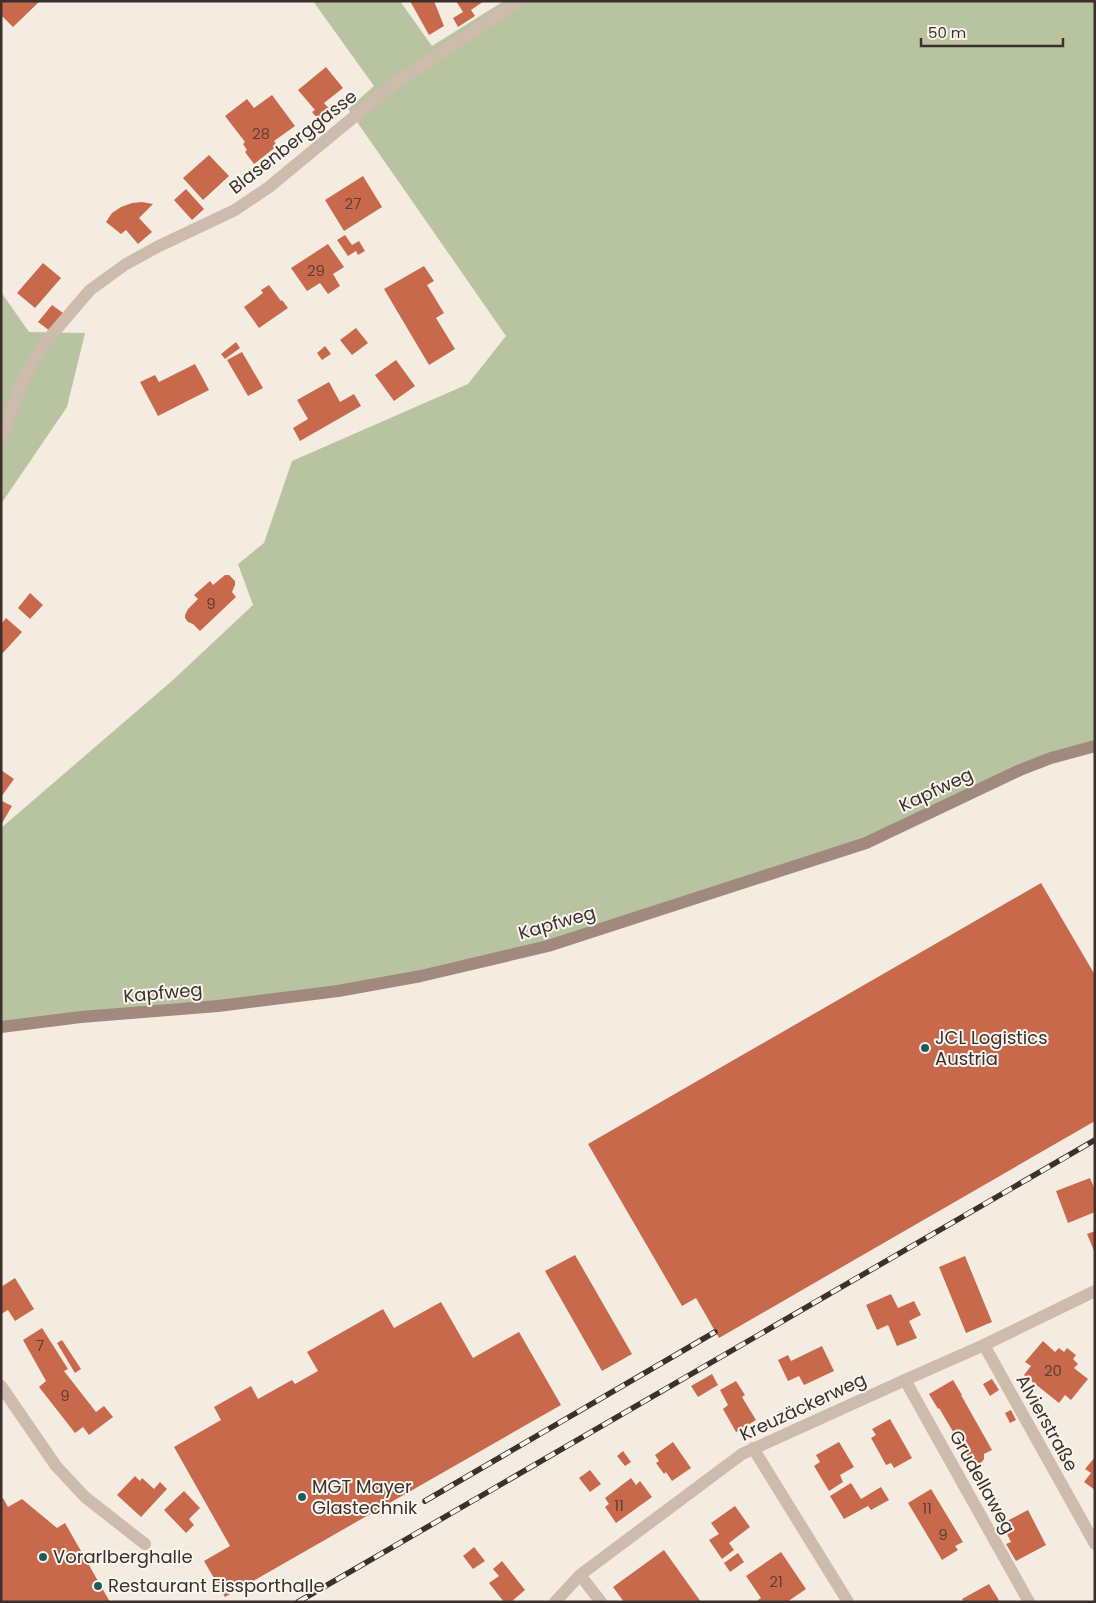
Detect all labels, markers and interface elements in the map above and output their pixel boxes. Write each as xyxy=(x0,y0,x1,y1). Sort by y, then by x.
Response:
scale bar xyxy=(921,15,1064,47)
text: 50 m xyxy=(928,22,966,43)
street label: Blasenberggasse xyxy=(223,84,362,200)
house number: 28 xyxy=(252,123,270,144)
house number: 27 xyxy=(345,193,361,214)
house number: 29 xyxy=(307,260,325,281)
house number: 9 xyxy=(206,593,216,614)
street label: Kapfweg xyxy=(895,761,977,818)
street label: Kapfweg xyxy=(515,900,598,945)
street label: Kapfweg xyxy=(122,977,203,1008)
place label: JCL Logistics Austria xyxy=(935,1025,1048,1071)
marker: JCL Logistics Austria xyxy=(919,1042,931,1054)
house number: 7 xyxy=(36,1335,44,1356)
house number: 20 xyxy=(1044,1360,1062,1381)
street label: Kreuzäckerweg xyxy=(736,1366,870,1447)
street label: Alvierstraße xyxy=(1011,1370,1084,1476)
house number: 9 xyxy=(60,1385,70,1406)
street label: Grudellaweg xyxy=(944,1426,1021,1538)
place label: MGT Mayer Glastechnik xyxy=(312,1474,418,1520)
marker: MGT Mayer Glastechnik xyxy=(296,1491,308,1503)
house number: 11 xyxy=(614,1495,624,1516)
house number: 11 xyxy=(922,1498,932,1519)
house number: 9 xyxy=(938,1524,948,1545)
place label: Vorarlberghalle xyxy=(53,1544,193,1569)
marker: Vorarlberghalle xyxy=(37,1551,49,1563)
house number: 21 xyxy=(769,1571,783,1592)
place label: Restaurant Eissporthalle xyxy=(108,1573,325,1598)
marker: Restaurant Eissporthalle xyxy=(92,1580,104,1592)

